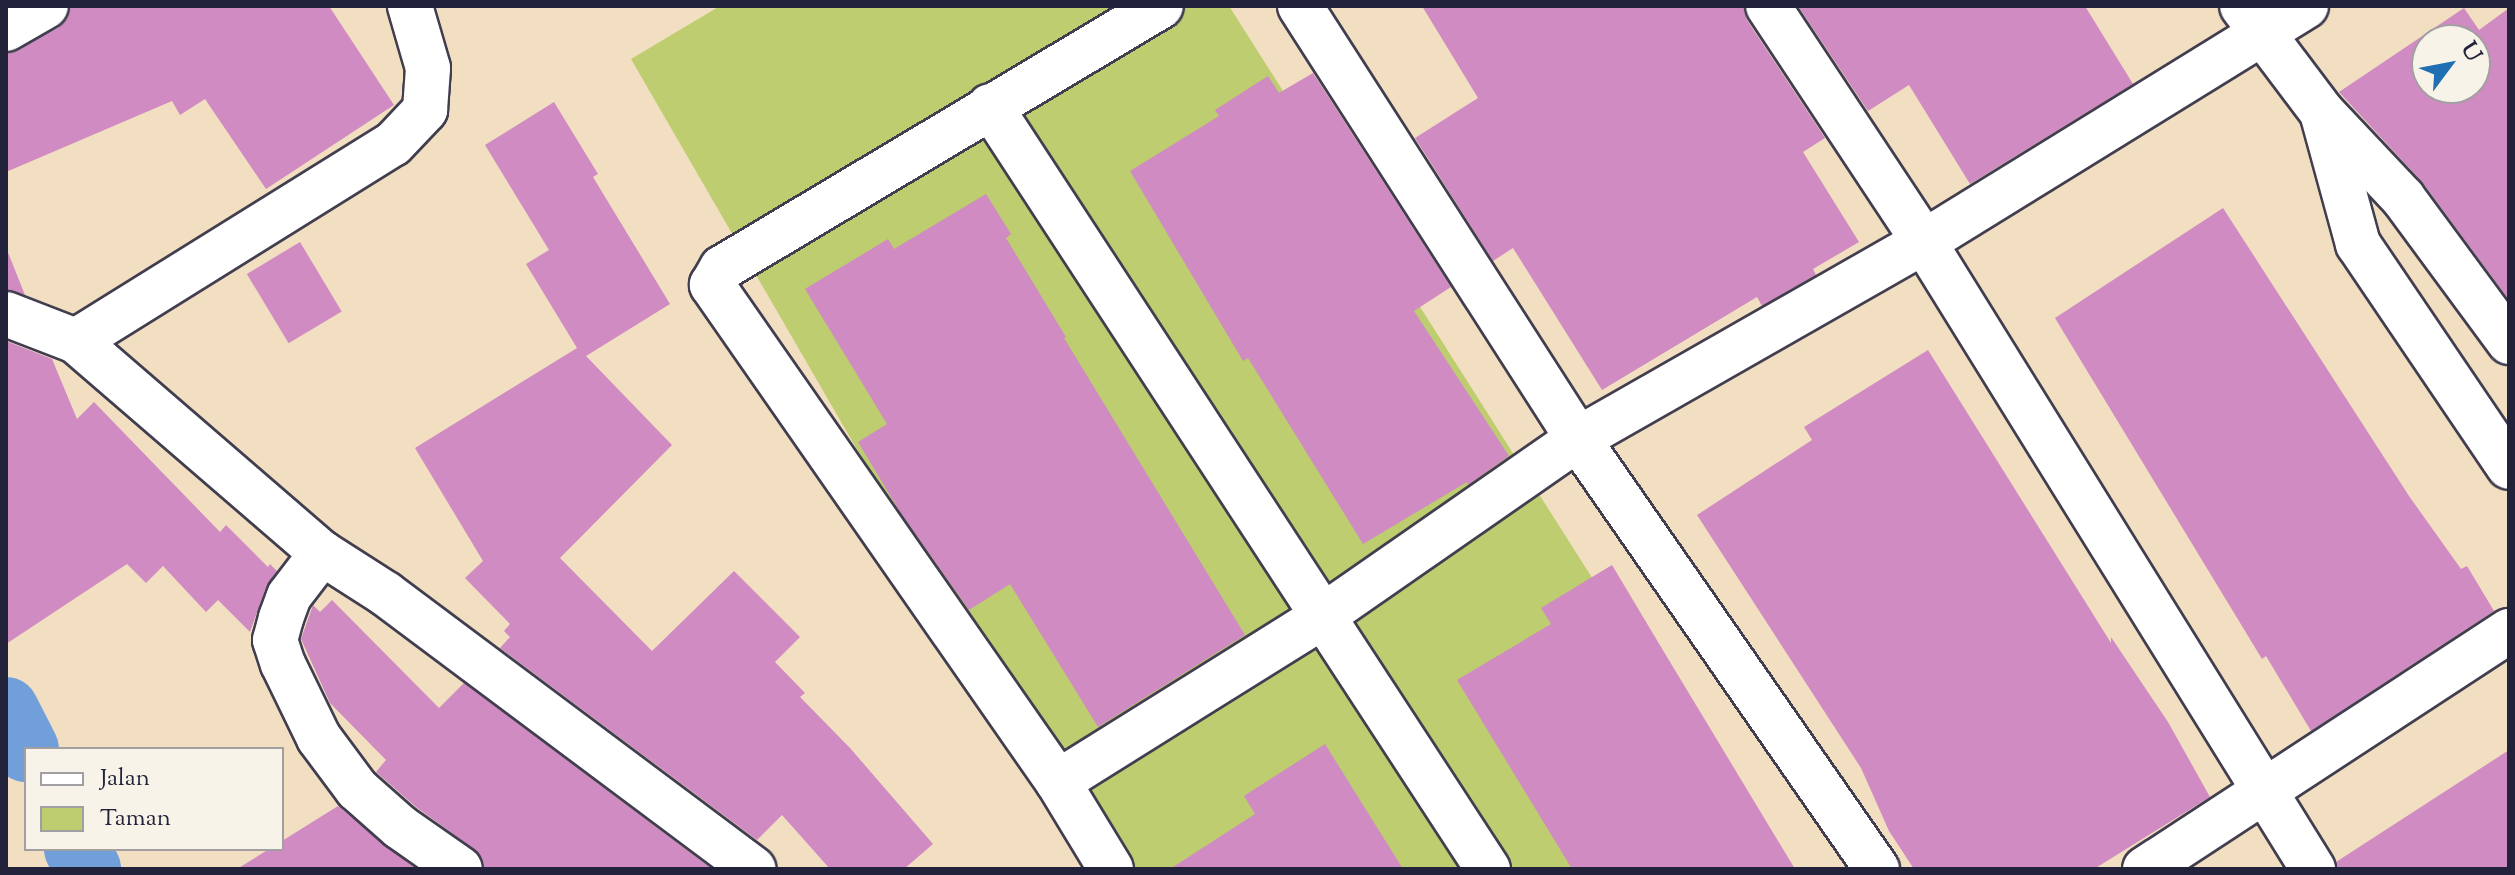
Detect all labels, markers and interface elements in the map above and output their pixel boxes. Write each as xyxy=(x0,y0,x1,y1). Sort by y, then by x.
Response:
north arrow xyxy=(2411,24,2491,104)
text: U xyxy=(2451,36,2488,68)
legend xyxy=(24,747,284,851)
text: Jalan xyxy=(100,762,150,796)
text: Taman xyxy=(100,802,171,836)

